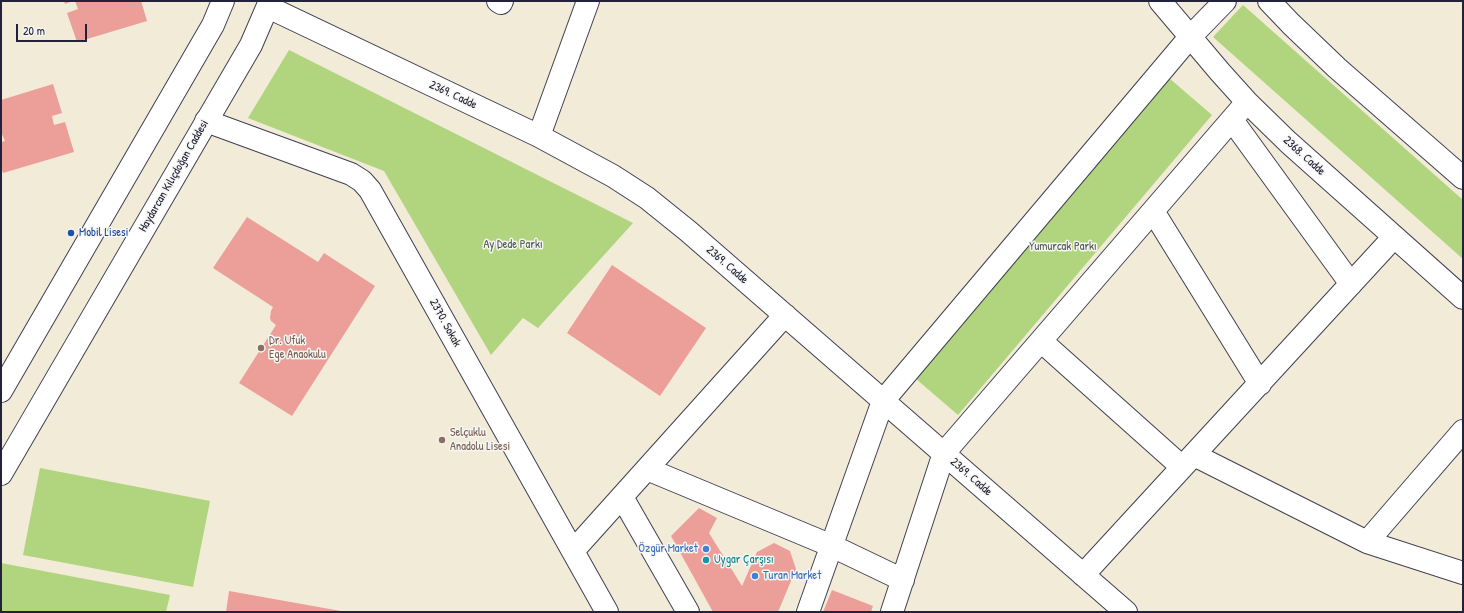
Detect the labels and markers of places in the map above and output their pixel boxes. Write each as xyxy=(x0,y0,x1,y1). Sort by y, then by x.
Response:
place label: Mobil Lisesi xyxy=(79,226,128,240)
marker: Mobil Lisesi xyxy=(66,228,76,238)
place label: Dr. Ufuk Ege Anaokulu xyxy=(269,334,326,362)
marker: Dr. Ufuk Ege Anaokulu xyxy=(256,343,266,353)
place label: Selçuklu Anadolu Lisesi xyxy=(450,426,510,454)
marker: Selçuklu Anadolu Lisesi xyxy=(437,435,447,445)
place label: Özgür Market xyxy=(638,542,698,556)
marker: Özgür Market xyxy=(701,544,711,554)
place label: Uygar Çarşısı xyxy=(714,553,774,567)
marker: Uygar Çarşısı xyxy=(701,555,711,565)
place label: Turan Market xyxy=(763,569,821,583)
marker: Turan Market xyxy=(750,571,760,581)

